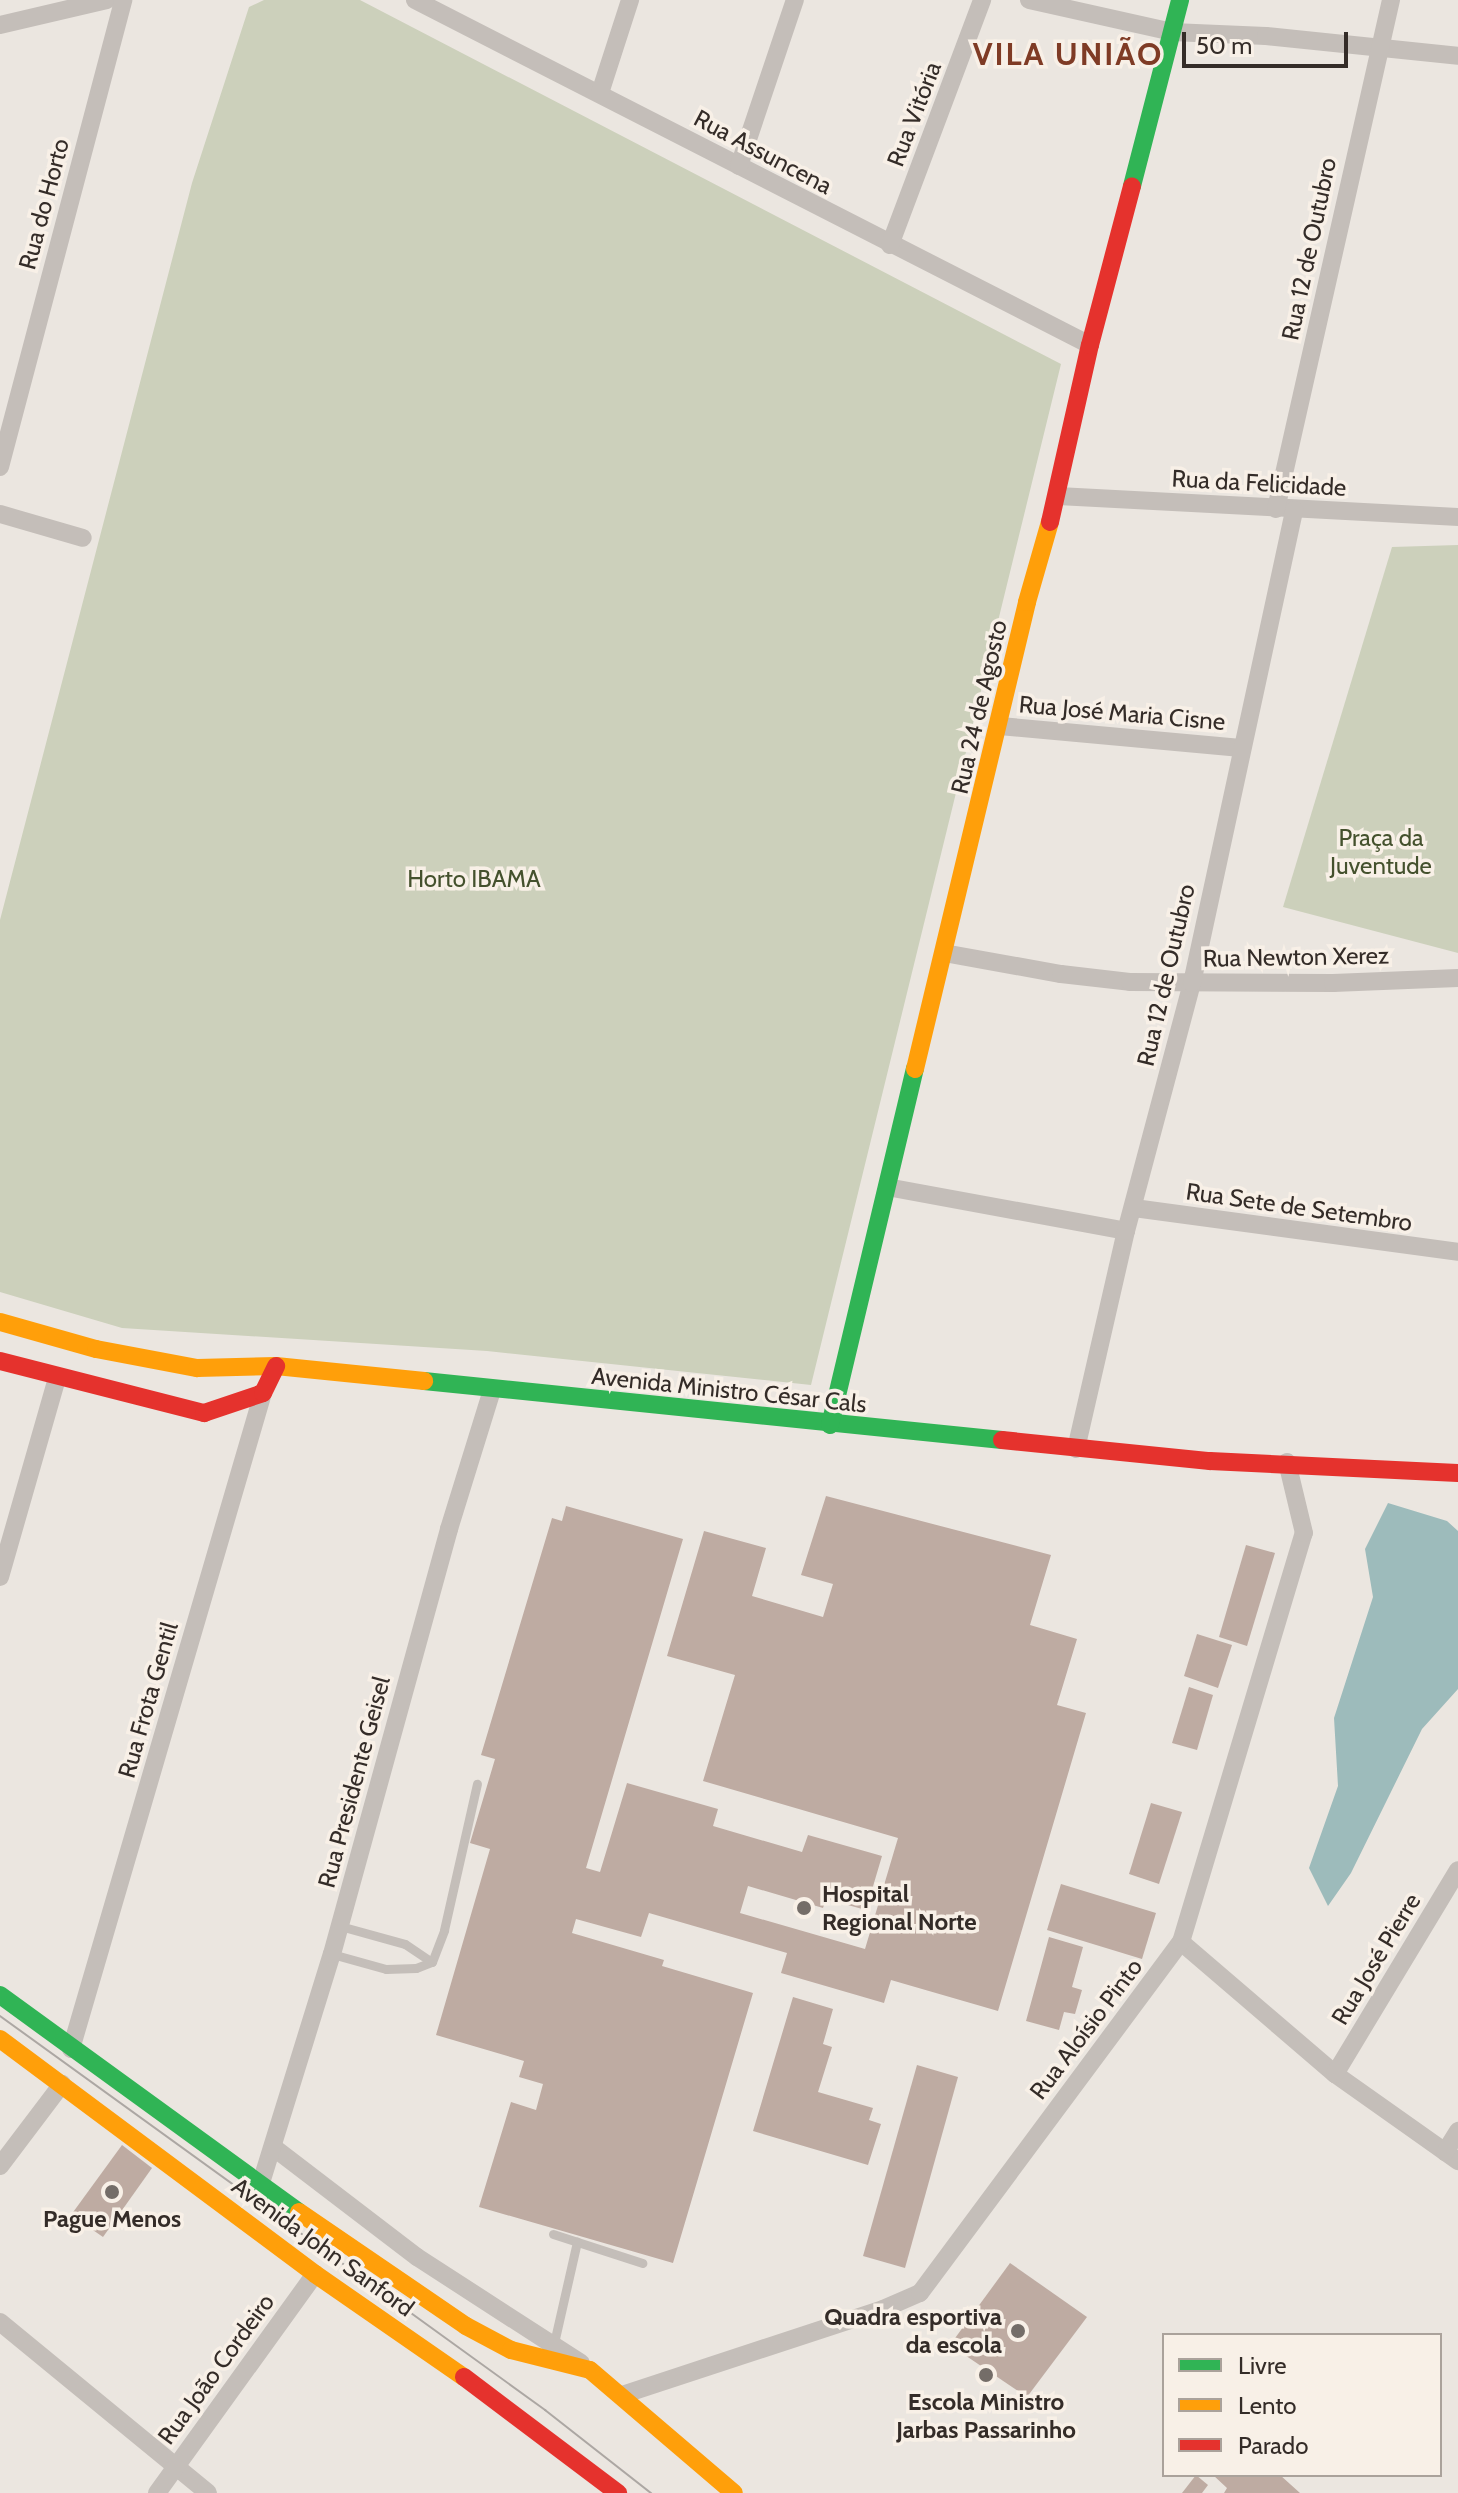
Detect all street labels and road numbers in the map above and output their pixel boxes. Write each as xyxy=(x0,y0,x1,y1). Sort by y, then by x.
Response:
street label: Rua Vitória xyxy=(881,58,947,170)
street label: Rua Assuncena xyxy=(689,104,837,200)
street label: Rua do Horto xyxy=(13,135,75,273)
street label: Rua 12 de Outubro xyxy=(1276,155,1342,343)
street label: Rua da Felicidade xyxy=(1171,464,1347,502)
street label: Rua 24 de Agosto xyxy=(945,617,1013,797)
street label: Rua José Maria Cisne xyxy=(1018,690,1226,736)
street label: Rua 12 de Outubro xyxy=(1131,881,1201,1069)
street label: Rua Newton Xerez xyxy=(1202,941,1390,973)
street label: Rua Sete de Setembro xyxy=(1184,1177,1414,1237)
street label: Avenida Ministro César Cals xyxy=(590,1361,868,1419)
street label: Rua Frota Gentil xyxy=(112,1619,184,1781)
street label: Rua Presidente Geisel xyxy=(312,1673,396,1891)
street label: Rua José Pierre xyxy=(1325,1888,1427,2030)
street label: Rua Aloísio Pinto xyxy=(1024,1953,1148,2105)
street label: Avenida John Sanford xyxy=(226,2171,420,2323)
street label: Rua João Cordeiro xyxy=(152,2288,280,2450)

